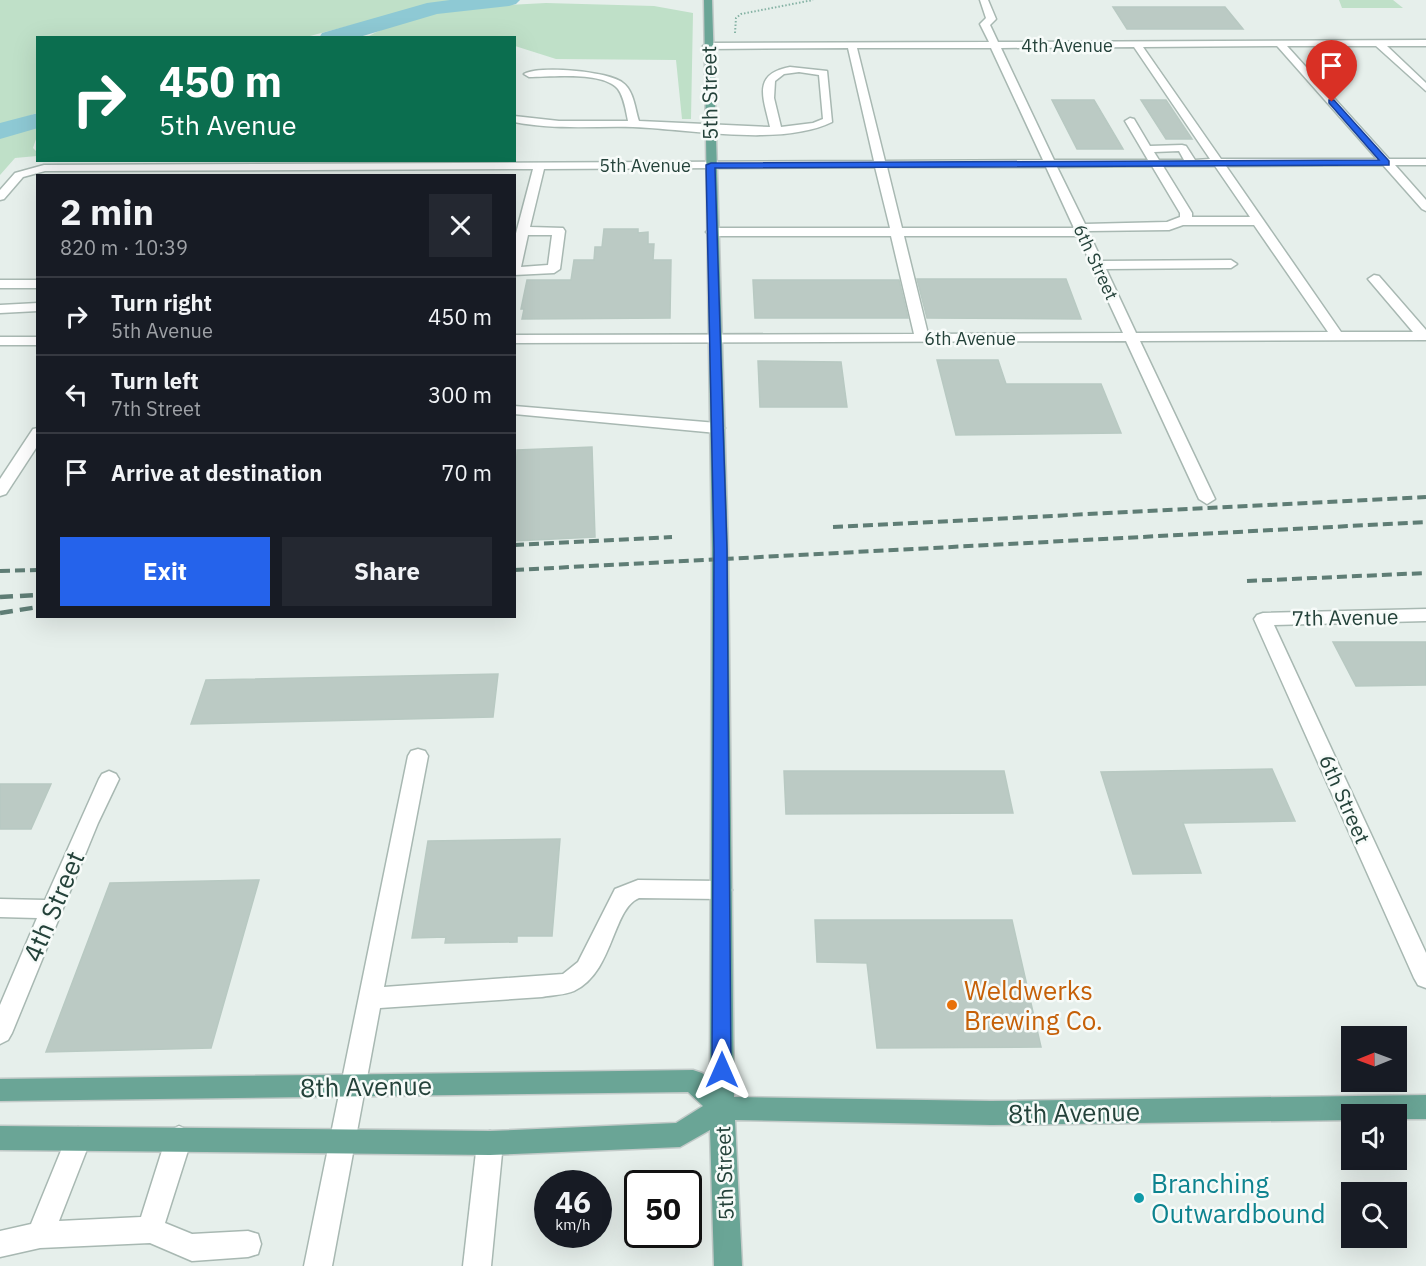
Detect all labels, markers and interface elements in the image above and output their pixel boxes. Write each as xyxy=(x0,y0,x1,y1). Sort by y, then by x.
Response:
street label: 4th Avenue xyxy=(1021,34,1113,57)
pin xyxy=(1306,40,1357,102)
street label: 5th Street xyxy=(694,46,724,140)
icon: arrive xyxy=(1315,49,1348,82)
text: 450 m xyxy=(159,54,282,109)
icon: right xyxy=(60,60,138,138)
text: 5th Avenue xyxy=(159,107,297,142)
street label: 5th Avenue xyxy=(599,154,691,177)
text: 2 min xyxy=(60,188,154,235)
button: close xyxy=(429,194,492,257)
street label: 6th Street xyxy=(1068,220,1124,304)
text: 820 m · 10:39 xyxy=(60,234,188,261)
text: Turn right xyxy=(111,288,212,317)
icon: right xyxy=(60,300,93,333)
text: 450 m xyxy=(428,302,492,331)
text: 5th Avenue xyxy=(111,317,213,344)
street label: 6th Avenue xyxy=(924,327,1016,350)
text: Turn left xyxy=(111,366,199,395)
icon: left xyxy=(60,378,93,411)
text: 300 m xyxy=(428,380,492,409)
text: 7th Street xyxy=(111,395,201,422)
icon: arrive xyxy=(60,456,93,489)
text: Arrive at destination xyxy=(111,458,322,487)
text: 70 m xyxy=(441,458,492,487)
button: Exit xyxy=(60,537,270,606)
button: Share xyxy=(282,537,492,606)
street label: 7th Avenue xyxy=(1291,602,1399,632)
street label: 6th Street xyxy=(1313,750,1377,848)
street label: 4th Street xyxy=(15,846,91,966)
place label: Weldwerks Brewing Co. xyxy=(964,973,1103,1037)
marker: Weldwerks Brewing Co. xyxy=(945,998,959,1012)
north arrow xyxy=(1341,1026,1407,1092)
map controls xyxy=(1341,1026,1407,1248)
position arrow xyxy=(690,1038,754,1102)
street label: 8th Avenue xyxy=(299,1068,433,1104)
street label: 8th Avenue xyxy=(1007,1094,1141,1130)
button: sound xyxy=(1341,1104,1407,1170)
street label: 5th Street xyxy=(708,1125,740,1221)
place label: Branching Outwardbound xyxy=(1151,1166,1326,1230)
speed limit sign: 50 xyxy=(624,1170,702,1248)
text: 46 xyxy=(555,1182,591,1221)
button: search xyxy=(1341,1182,1407,1248)
marker: Branching Outwardbound xyxy=(1132,1191,1146,1205)
text: km/h xyxy=(555,1215,591,1234)

